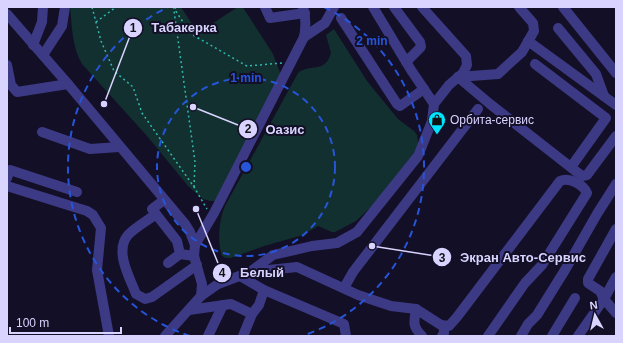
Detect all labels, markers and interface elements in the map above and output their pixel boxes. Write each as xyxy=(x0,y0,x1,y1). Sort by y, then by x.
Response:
callout: Табакерка xyxy=(123,15,224,40)
text: Табакерка xyxy=(151,20,218,35)
text: 1 xyxy=(130,21,137,35)
text: 2 min xyxy=(356,34,388,48)
text: 1 min xyxy=(230,71,262,85)
shop icon: Орбита-сервис xyxy=(427,110,447,135)
place label: Орбита-сервис xyxy=(450,113,534,127)
callout: Оазис xyxy=(238,117,313,142)
text: 2 xyxy=(245,122,252,136)
text: Оазис xyxy=(265,122,305,137)
centre of rings xyxy=(239,160,253,174)
callout: Экран Авто-Сервис xyxy=(432,245,594,270)
text: Экран Авто-Сервис xyxy=(460,250,586,265)
text: 3 xyxy=(439,251,446,265)
callout: Белый xyxy=(212,260,292,285)
text: Белый xyxy=(240,265,284,280)
text: 4 xyxy=(219,266,226,280)
north arrow xyxy=(575,295,615,335)
text: N xyxy=(589,299,598,312)
scale bar xyxy=(10,309,121,335)
text: 100 m xyxy=(16,316,49,330)

